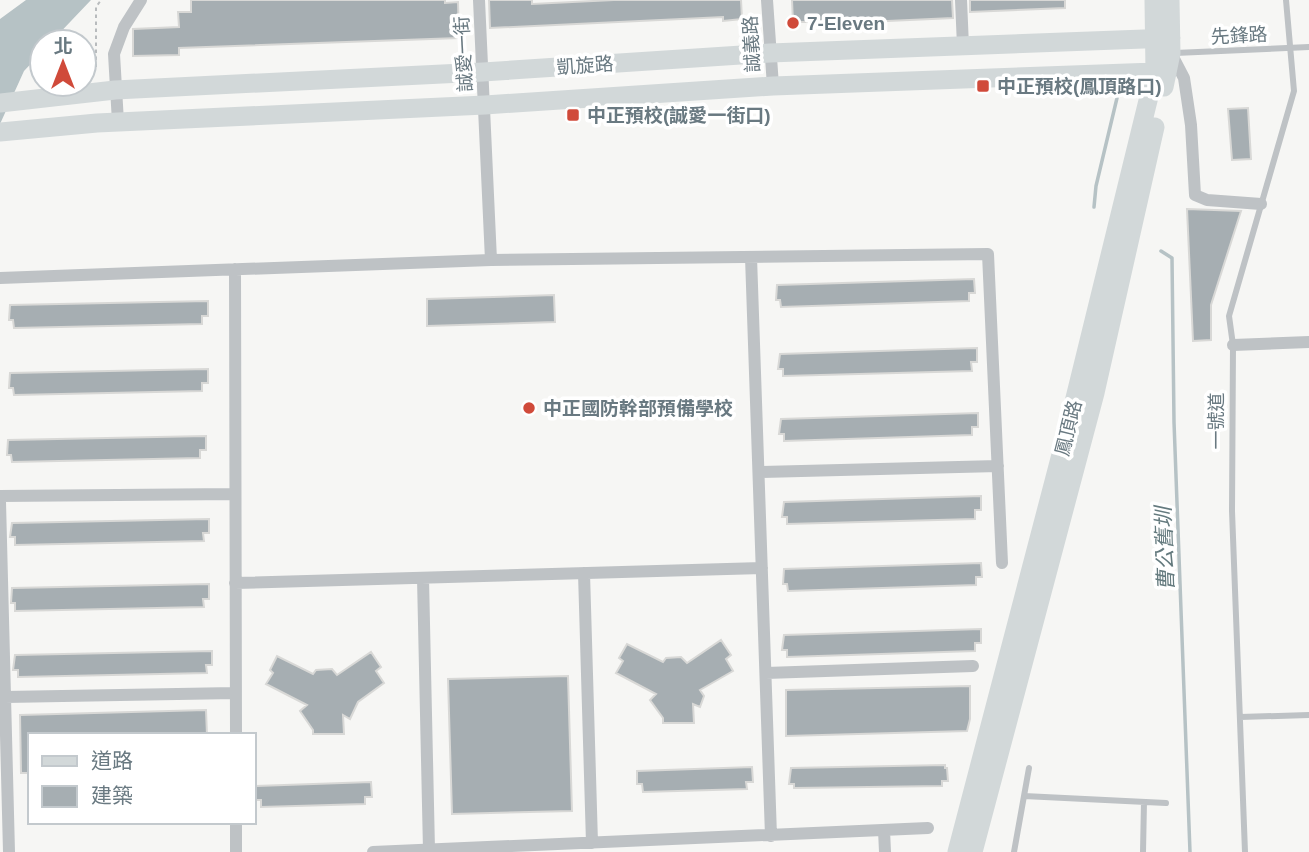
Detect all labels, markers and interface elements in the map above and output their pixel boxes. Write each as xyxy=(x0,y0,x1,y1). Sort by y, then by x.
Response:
place label: 7-Eleven xyxy=(807,13,885,34)
street label: 誠愛一街 xyxy=(451,15,476,92)
street label: 誠義路 xyxy=(740,15,763,73)
marker: 7-Eleven xyxy=(785,15,801,31)
street label: 先鋒路 xyxy=(1210,24,1268,47)
north arrow xyxy=(28,28,98,98)
text: 北 xyxy=(53,36,73,57)
street label: 凱旋路 xyxy=(556,53,614,78)
place label: 中正預校(鳳頂路口) xyxy=(997,76,1162,97)
marker: 中正預校(鳳頂路口) xyxy=(975,78,991,94)
place label: 中正預校(誠愛一街口) xyxy=(587,105,771,126)
marker: 中正預校(誠愛一街口) xyxy=(565,107,581,123)
street label: 一號道 xyxy=(1206,392,1227,450)
place label: 中正國防幹部預備學校 xyxy=(543,398,733,419)
street label: 鳳頂路 xyxy=(1051,398,1086,458)
marker: 中正國防幹部預備學校 xyxy=(521,400,537,416)
water label: 曹公舊圳 xyxy=(1151,504,1177,591)
legend xyxy=(28,733,256,824)
text: 道路 xyxy=(91,749,133,772)
text: 建築 xyxy=(91,784,133,807)

